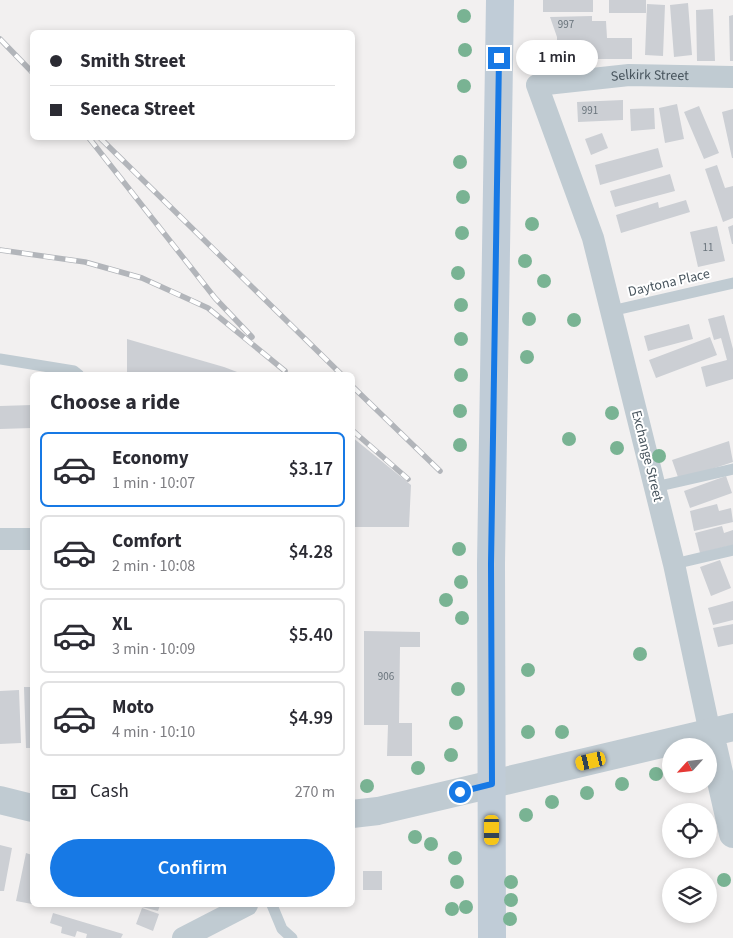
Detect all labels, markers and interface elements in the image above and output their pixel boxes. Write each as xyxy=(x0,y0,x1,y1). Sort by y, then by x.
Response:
house number: 997 xyxy=(558,17,574,32)
callout: 1 min xyxy=(516,40,599,76)
text: 1 min xyxy=(538,46,576,68)
route end xyxy=(488,47,510,69)
text: Smith Street xyxy=(80,48,185,75)
street label: Selkirk Street xyxy=(610,65,689,87)
text: Seneca Street xyxy=(80,96,195,123)
house number: 991 xyxy=(582,103,598,118)
house number: 11 xyxy=(703,240,713,255)
street label: Daytona Place xyxy=(626,264,712,302)
text: Choose a ride xyxy=(50,386,180,418)
street label: Exchange Street xyxy=(626,408,668,504)
text: Economy xyxy=(112,445,189,472)
icon: car xyxy=(52,447,97,492)
text: $3.17 xyxy=(289,456,333,483)
text: 1 min · 10:07 xyxy=(112,472,195,494)
text: Comfort xyxy=(112,528,182,555)
icon: car xyxy=(52,530,97,575)
text: $4.28 xyxy=(289,539,333,566)
text: 2 min · 10:08 xyxy=(112,555,195,577)
text: XL xyxy=(112,611,133,638)
icon: car xyxy=(52,613,97,658)
text: $5.40 xyxy=(289,622,333,649)
text: 3 min · 10:09 xyxy=(112,638,195,660)
house number: 906 xyxy=(378,669,395,684)
text: Moto xyxy=(112,694,154,721)
icon: car xyxy=(52,696,97,741)
text: $4.99 xyxy=(289,705,333,732)
text: 4 min · 10:10 xyxy=(112,721,195,743)
north arrow xyxy=(662,738,718,792)
map controls xyxy=(662,738,717,923)
car xyxy=(574,750,607,772)
icon: cash xyxy=(50,778,78,806)
text: Cash xyxy=(90,778,129,805)
text: 270 m xyxy=(295,781,335,803)
route start xyxy=(449,781,471,803)
button: locate xyxy=(662,803,717,858)
car xyxy=(484,815,499,845)
button: Confirm xyxy=(50,839,335,897)
button: layers xyxy=(662,868,717,923)

